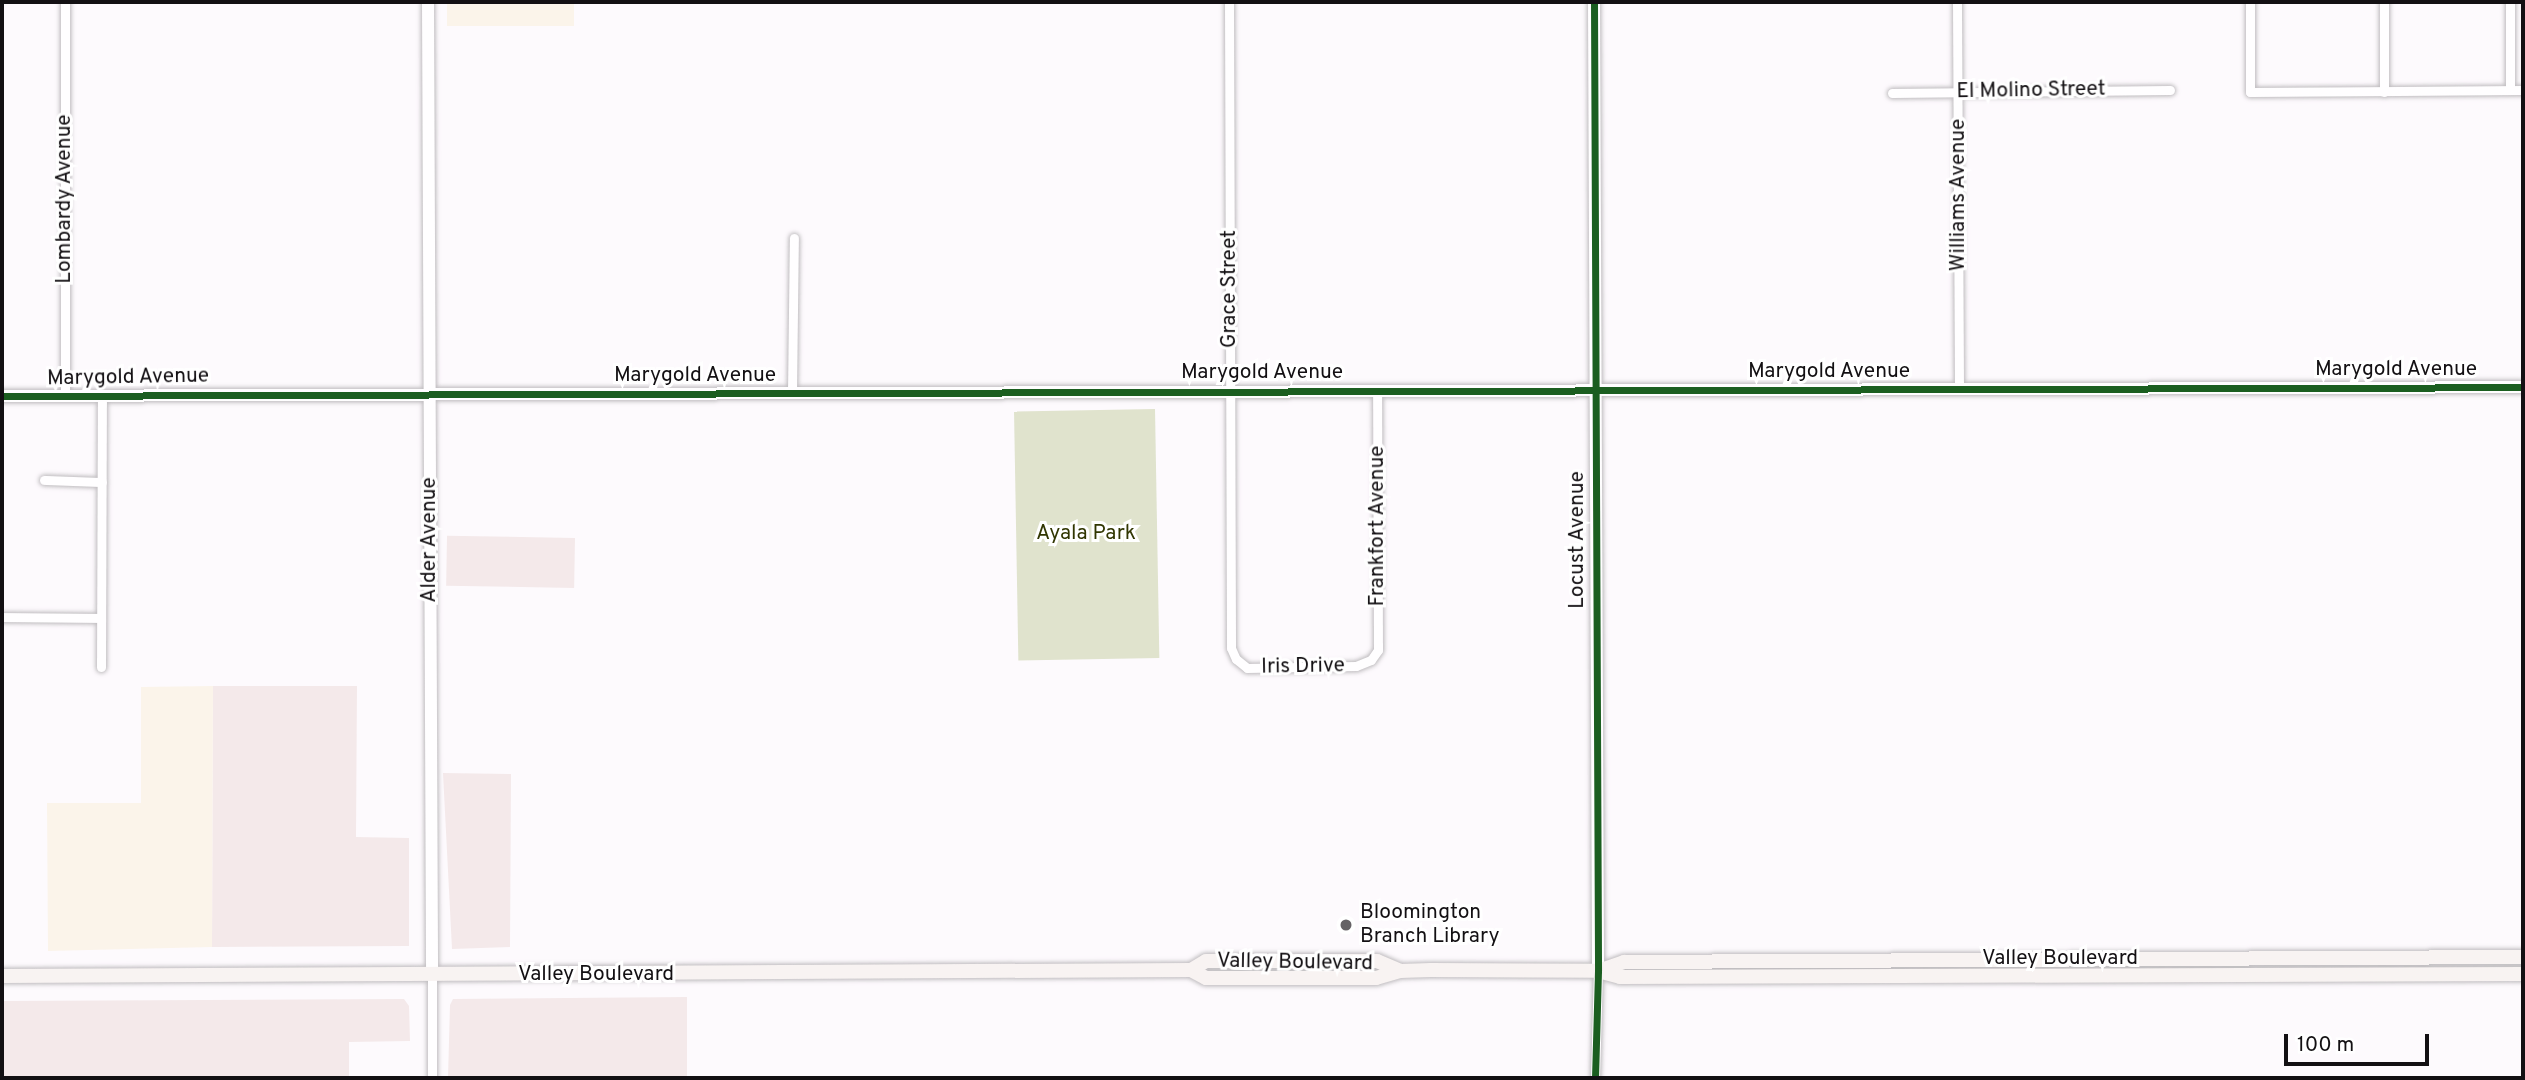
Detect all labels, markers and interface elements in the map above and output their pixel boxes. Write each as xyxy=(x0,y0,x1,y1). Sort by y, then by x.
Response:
street label: El Molino Street xyxy=(1956,77,2106,105)
street label: Lombardy Avenue xyxy=(52,114,78,284)
street label: Williams Avenue xyxy=(1946,118,1972,272)
street label: Grace Street xyxy=(1217,230,1243,348)
street label: Marygold Avenue xyxy=(2315,357,2477,383)
street label: Marygold Avenue xyxy=(1748,359,1910,385)
street label: Marygold Avenue xyxy=(1181,360,1343,386)
street label: Marygold Avenue xyxy=(614,363,776,389)
street label: Marygold Avenue xyxy=(46,364,210,392)
street label: Frankfort Avenue xyxy=(1365,445,1391,607)
street label: Locust Avenue xyxy=(1565,471,1591,609)
street label: Alder Avenue xyxy=(417,477,443,603)
park label: Ayala Park xyxy=(1036,521,1136,547)
street label: Iris Drive xyxy=(1261,654,1345,680)
place label: Bloomington Branch Library xyxy=(1360,900,1500,950)
marker: Bloomington Branch Library xyxy=(1338,917,1354,933)
street label: Valley Boulevard xyxy=(1982,946,2138,972)
street label: Valley Boulevard xyxy=(1217,949,1373,977)
street label: Valley Boulevard xyxy=(518,962,674,988)
scale bar xyxy=(2287,1020,2432,1064)
text: 100 m xyxy=(2297,1032,2354,1059)

